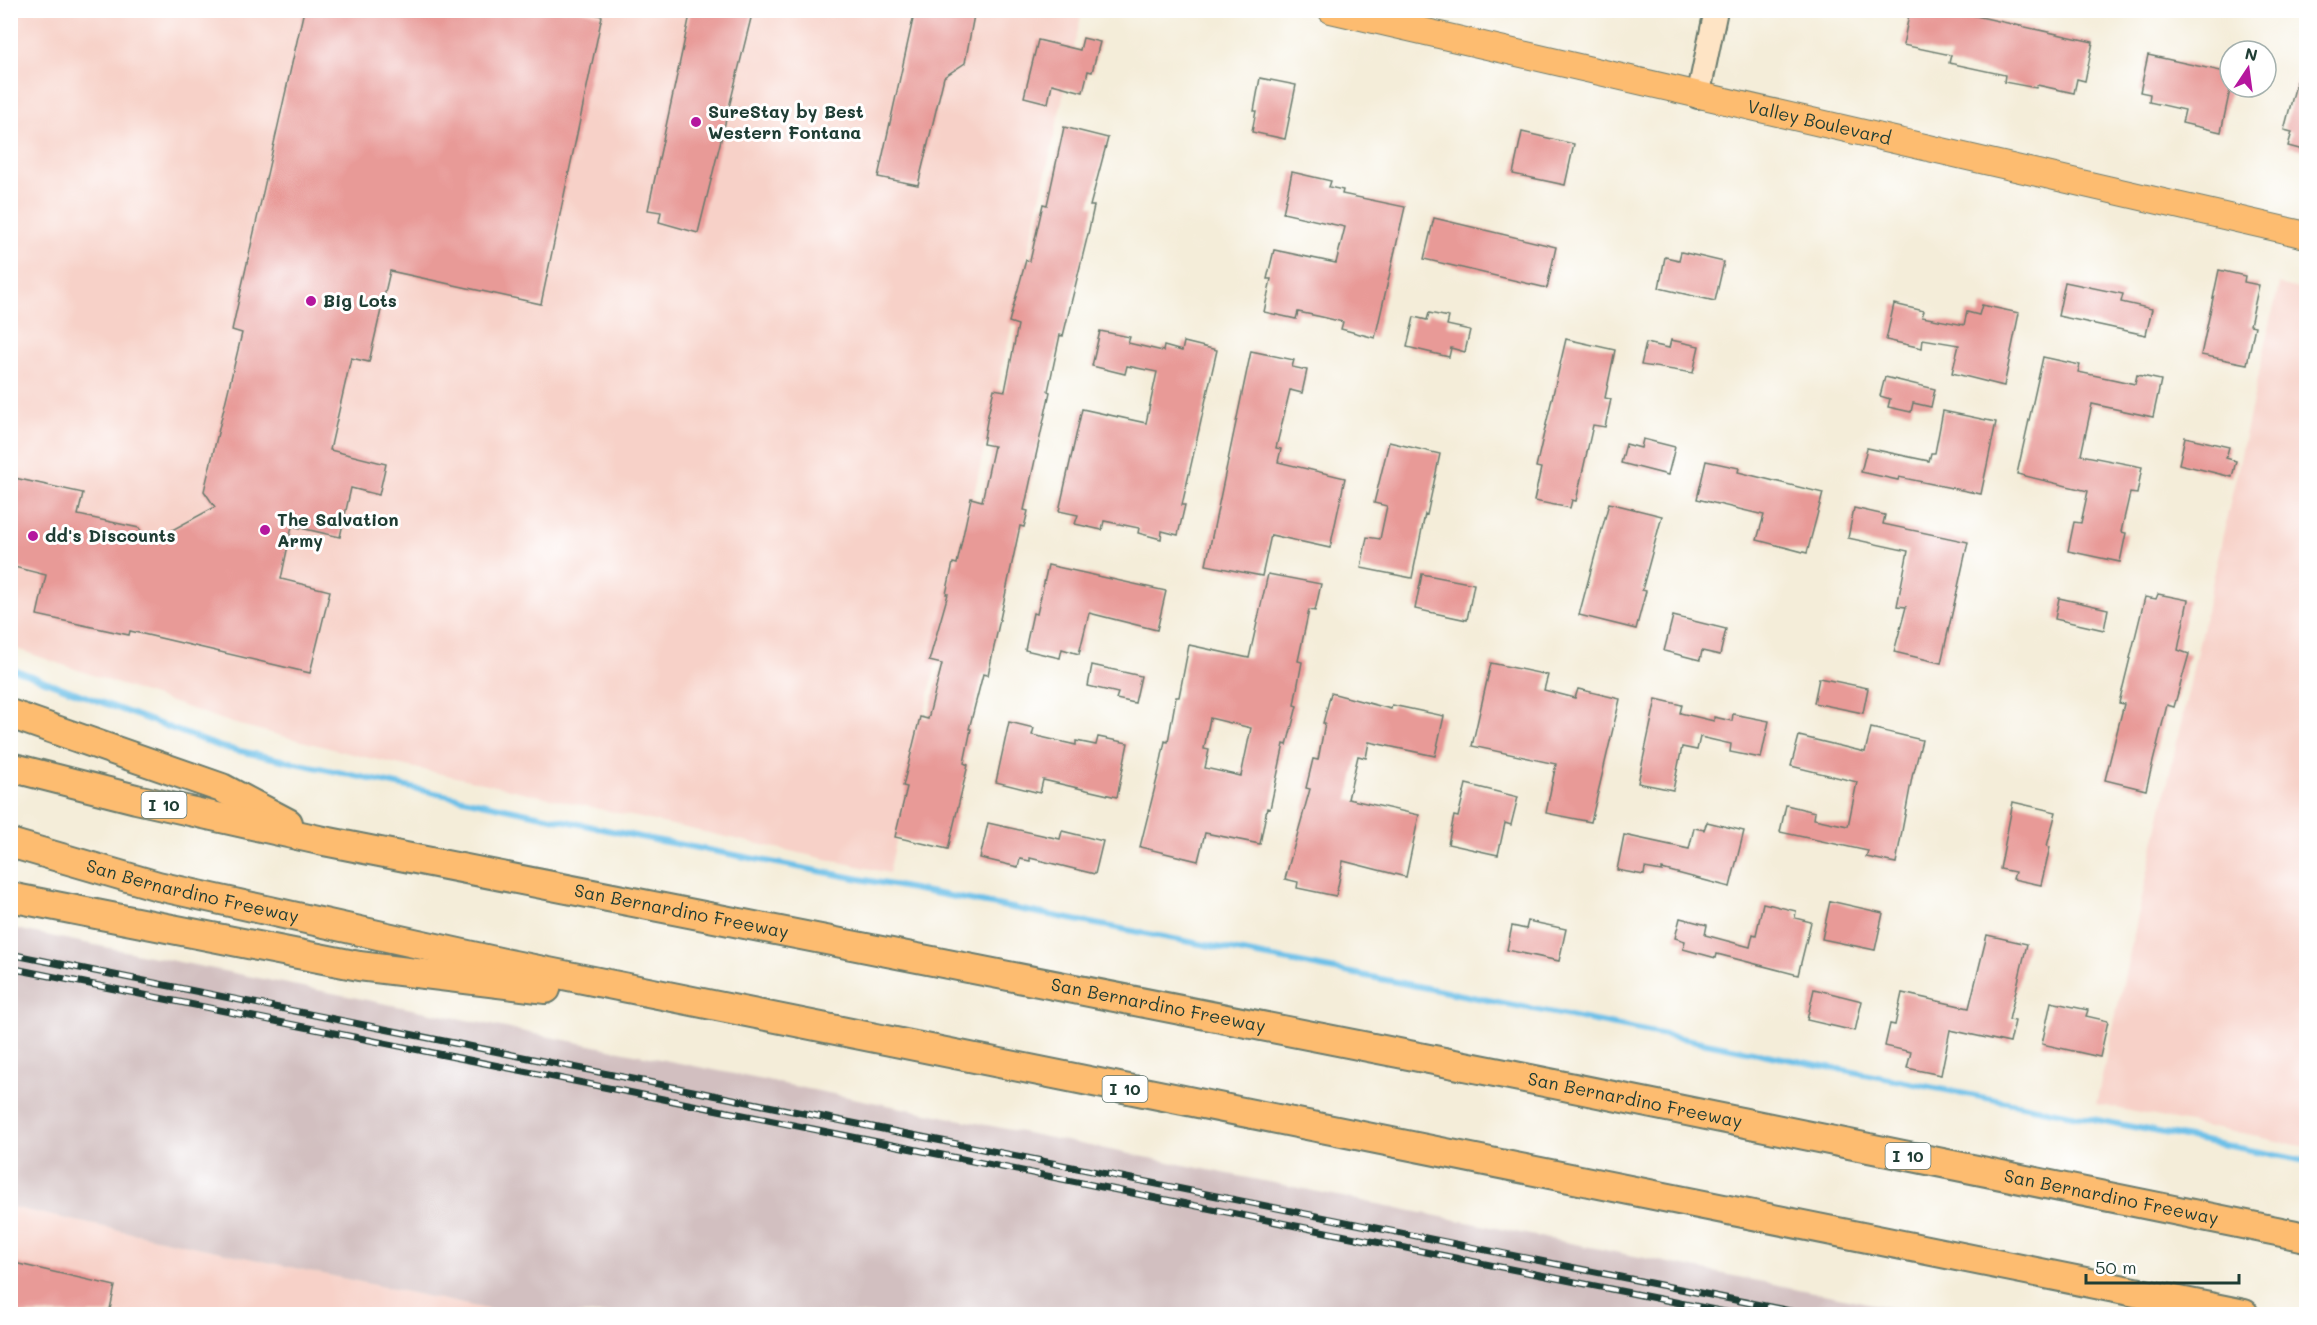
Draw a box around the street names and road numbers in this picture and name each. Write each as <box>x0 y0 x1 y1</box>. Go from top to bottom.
street label: Valley Boulevard <box>1745 93 1894 150</box>
road number: I 10 <box>142 792 186 818</box>
street label: San Bernardino Freeway <box>84 853 301 928</box>
street label: San Bernardino Freeway <box>572 878 791 943</box>
street label: San Bernardino Freeway <box>1049 972 1268 1038</box>
street label: San Bernardino Freeway <box>1526 1066 1744 1133</box>
road number: I 10 <box>1102 1076 1148 1102</box>
road number: I 10 <box>1886 1143 1930 1169</box>
street label: San Bernardino Freeway <box>2002 1163 2221 1230</box>

